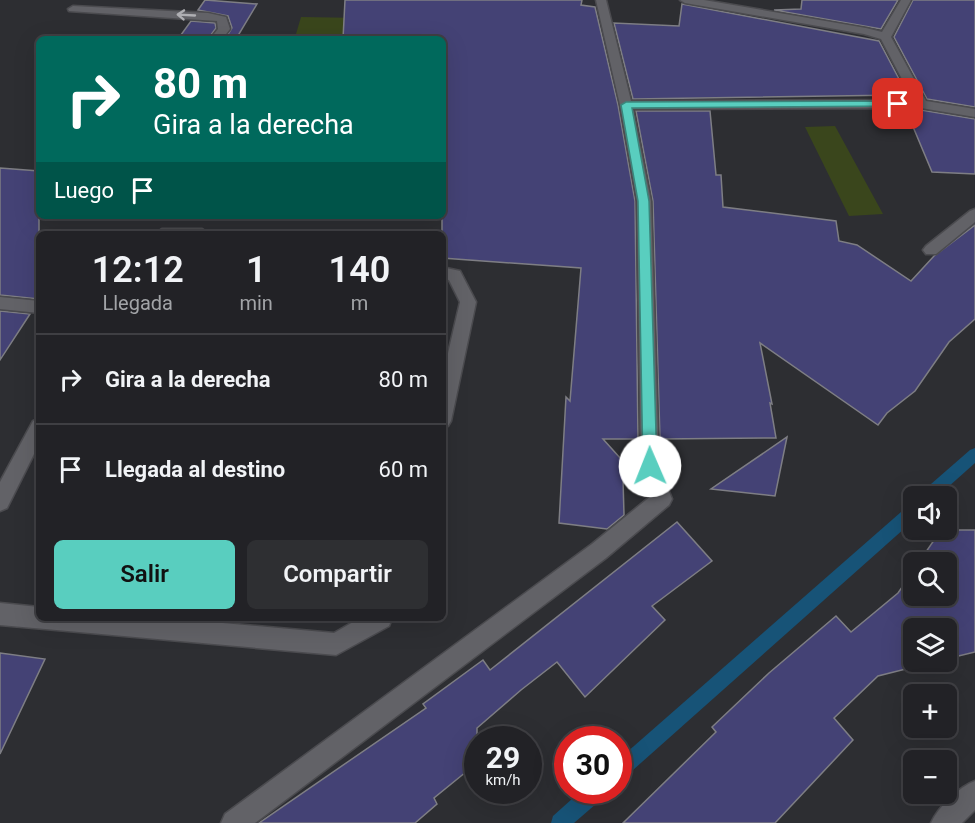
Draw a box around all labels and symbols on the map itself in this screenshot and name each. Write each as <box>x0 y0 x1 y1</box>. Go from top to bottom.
one-way arrow <box>176 9 196 20</box>
pin <box>872 78 923 129</box>
position arrow <box>618 434 682 498</box>
speed limit sign: 30 <box>554 726 632 804</box>

